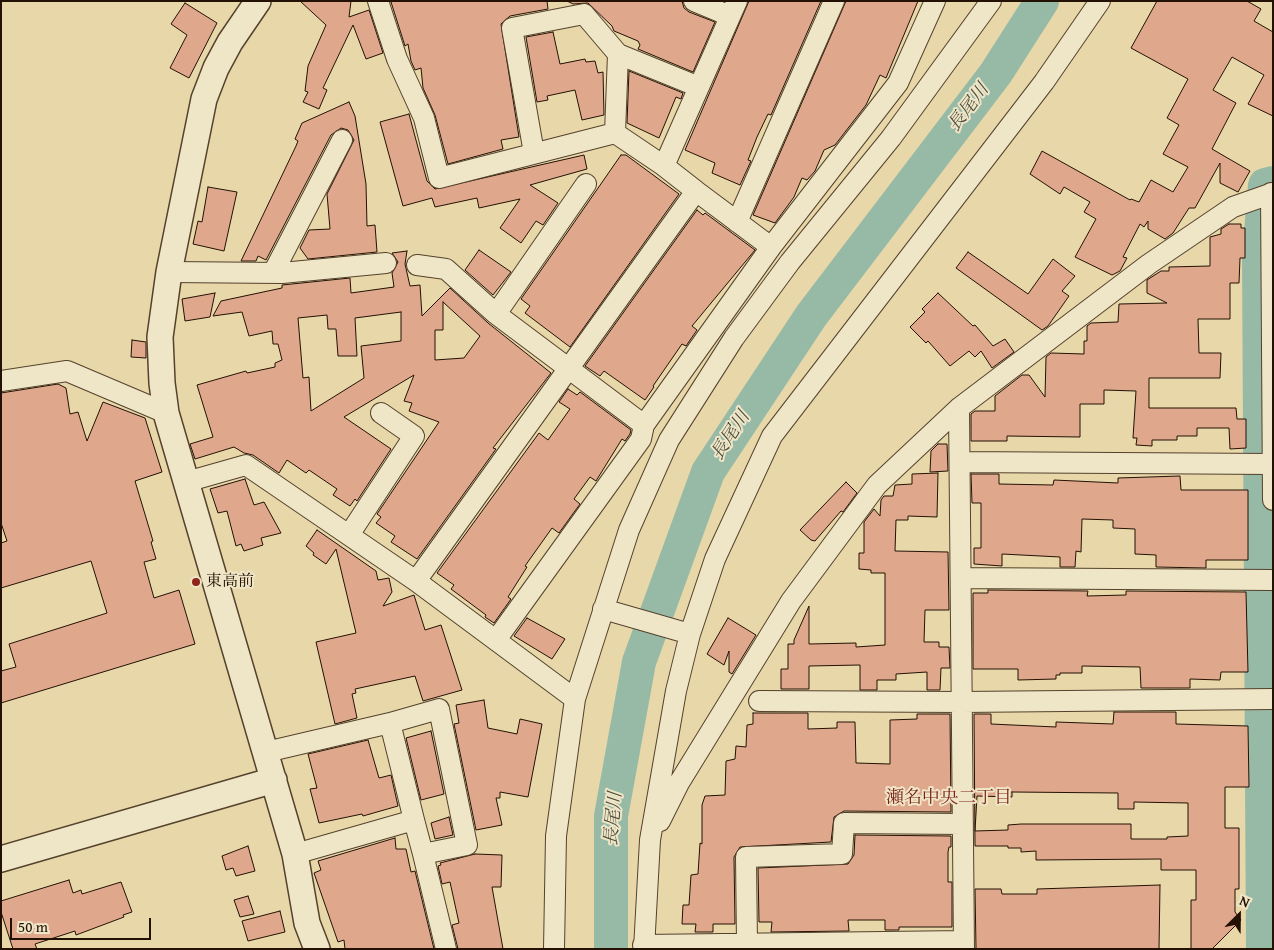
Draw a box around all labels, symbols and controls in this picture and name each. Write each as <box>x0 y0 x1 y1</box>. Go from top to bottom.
water label: 長尾川 <box>944 80 994 136</box>
water label: 長尾川 <box>707 407 755 465</box>
place label: 東高前 <box>206 572 254 592</box>
marker: 東高前 <box>190 576 202 588</box>
district label: 瀬名中央二丁目 <box>886 787 1012 809</box>
water label: 長尾川 <box>601 791 627 847</box>
north arrow <box>1214 890 1264 940</box>
text: N <box>1237 890 1253 912</box>
scale bar <box>12 908 154 940</box>
text: 50 m <box>18 916 48 937</box>

